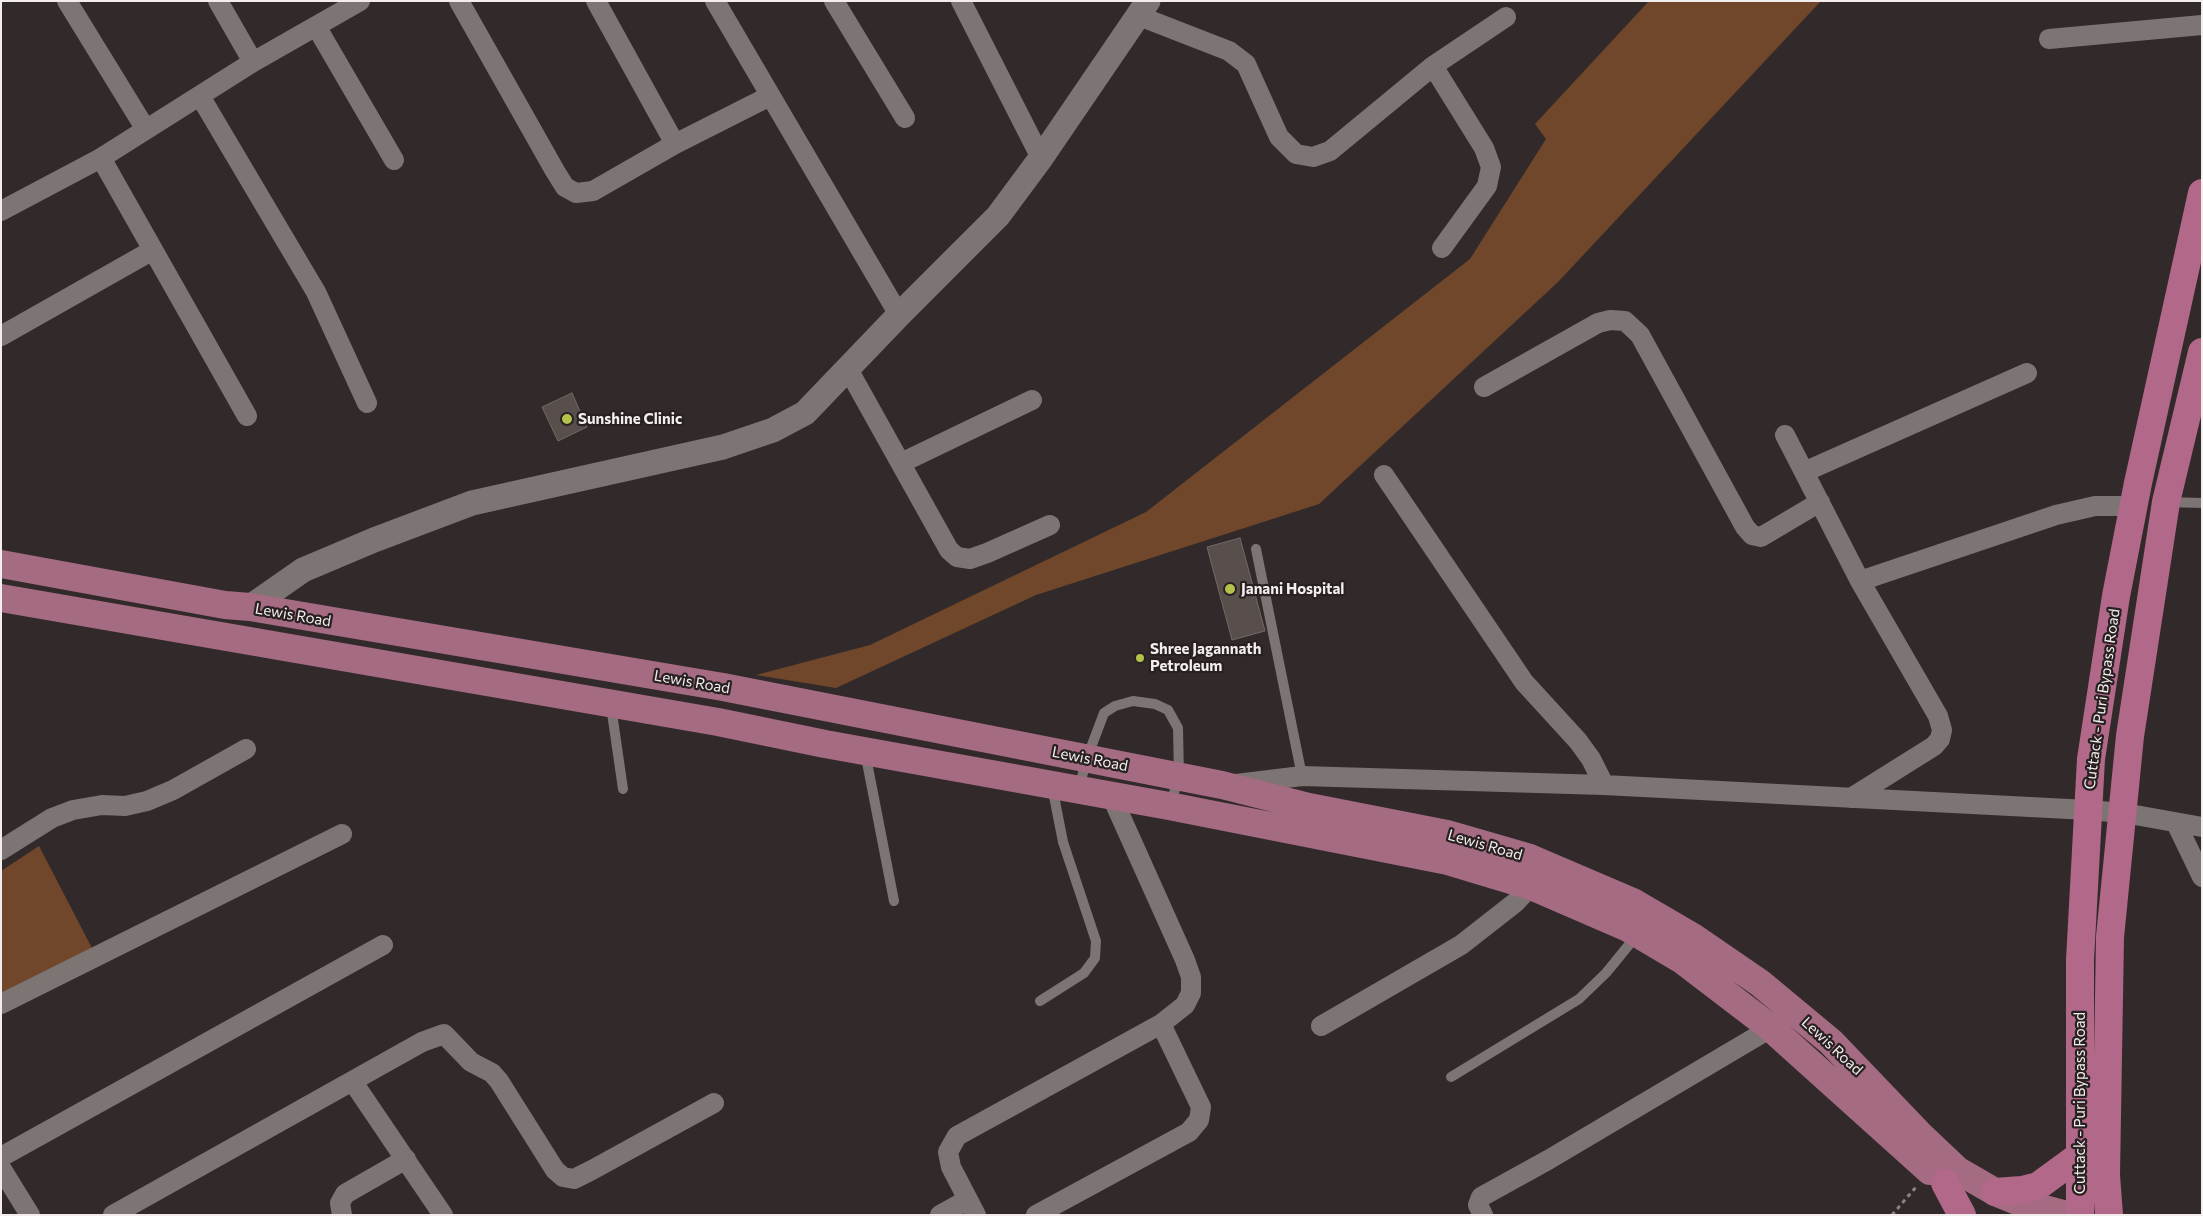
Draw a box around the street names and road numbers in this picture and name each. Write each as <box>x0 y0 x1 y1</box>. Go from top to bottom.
street label: Lewis Road <box>254 599 332 631</box>
street label: Cuttack - Puri Bypass Road <box>2080 607 2124 791</box>
street label: Lewis Road <box>653 666 731 698</box>
street label: Lewis Road <box>1051 743 1129 775</box>
street label: Lewis Road <box>1446 826 1524 864</box>
street label: Cuttack - Puri Bypass Road <box>2071 1012 2089 1194</box>
street label: Lewis Road <box>1798 1013 1866 1079</box>

